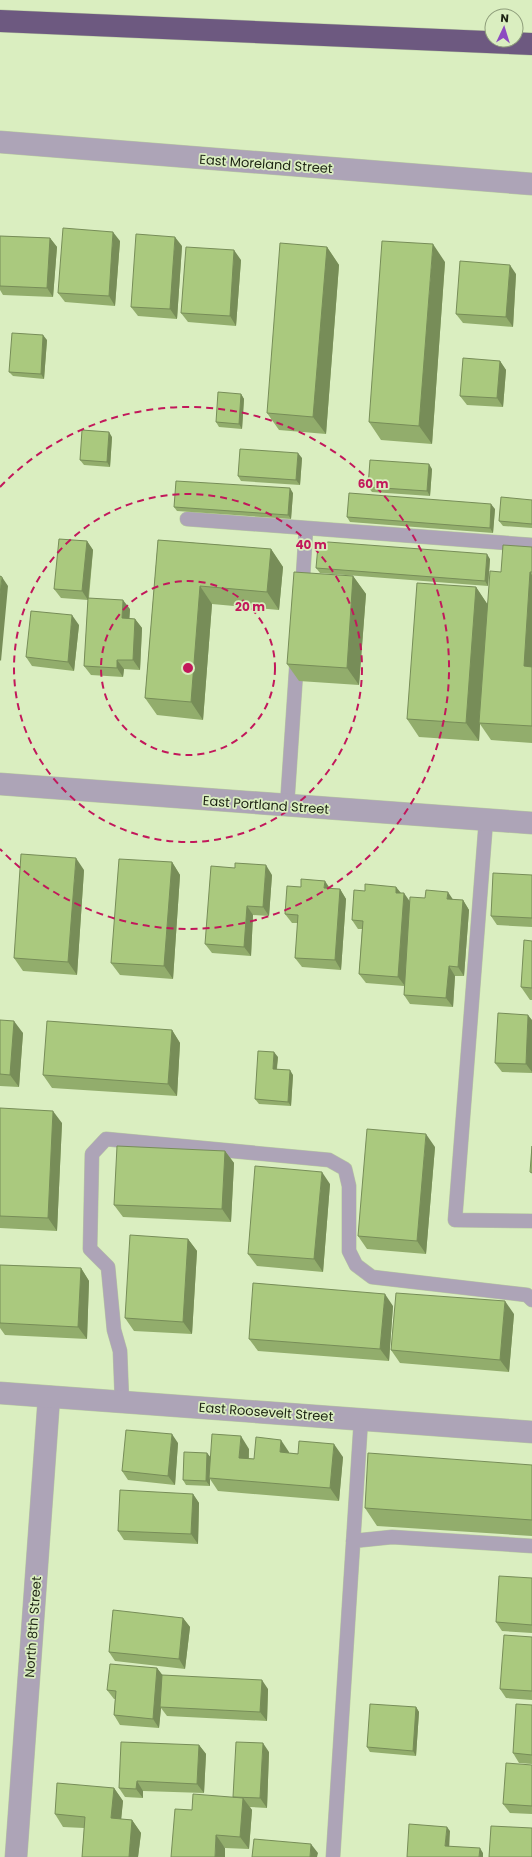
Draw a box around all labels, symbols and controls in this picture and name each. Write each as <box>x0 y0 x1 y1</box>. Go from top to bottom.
north arrow <box>484 8 524 48</box>
text: N <box>500 10 509 26</box>
street label: East Moreland Street <box>199 150 334 178</box>
text: 60 m <box>358 475 389 492</box>
text: 40 m <box>295 536 327 553</box>
text: 20 m <box>235 598 265 615</box>
centre of rings <box>181 661 195 675</box>
street label: East Portland Street <box>202 791 330 819</box>
street label: East Roosevelt Street <box>198 1398 334 1426</box>
street label: North 8th Street <box>20 1575 46 1678</box>

